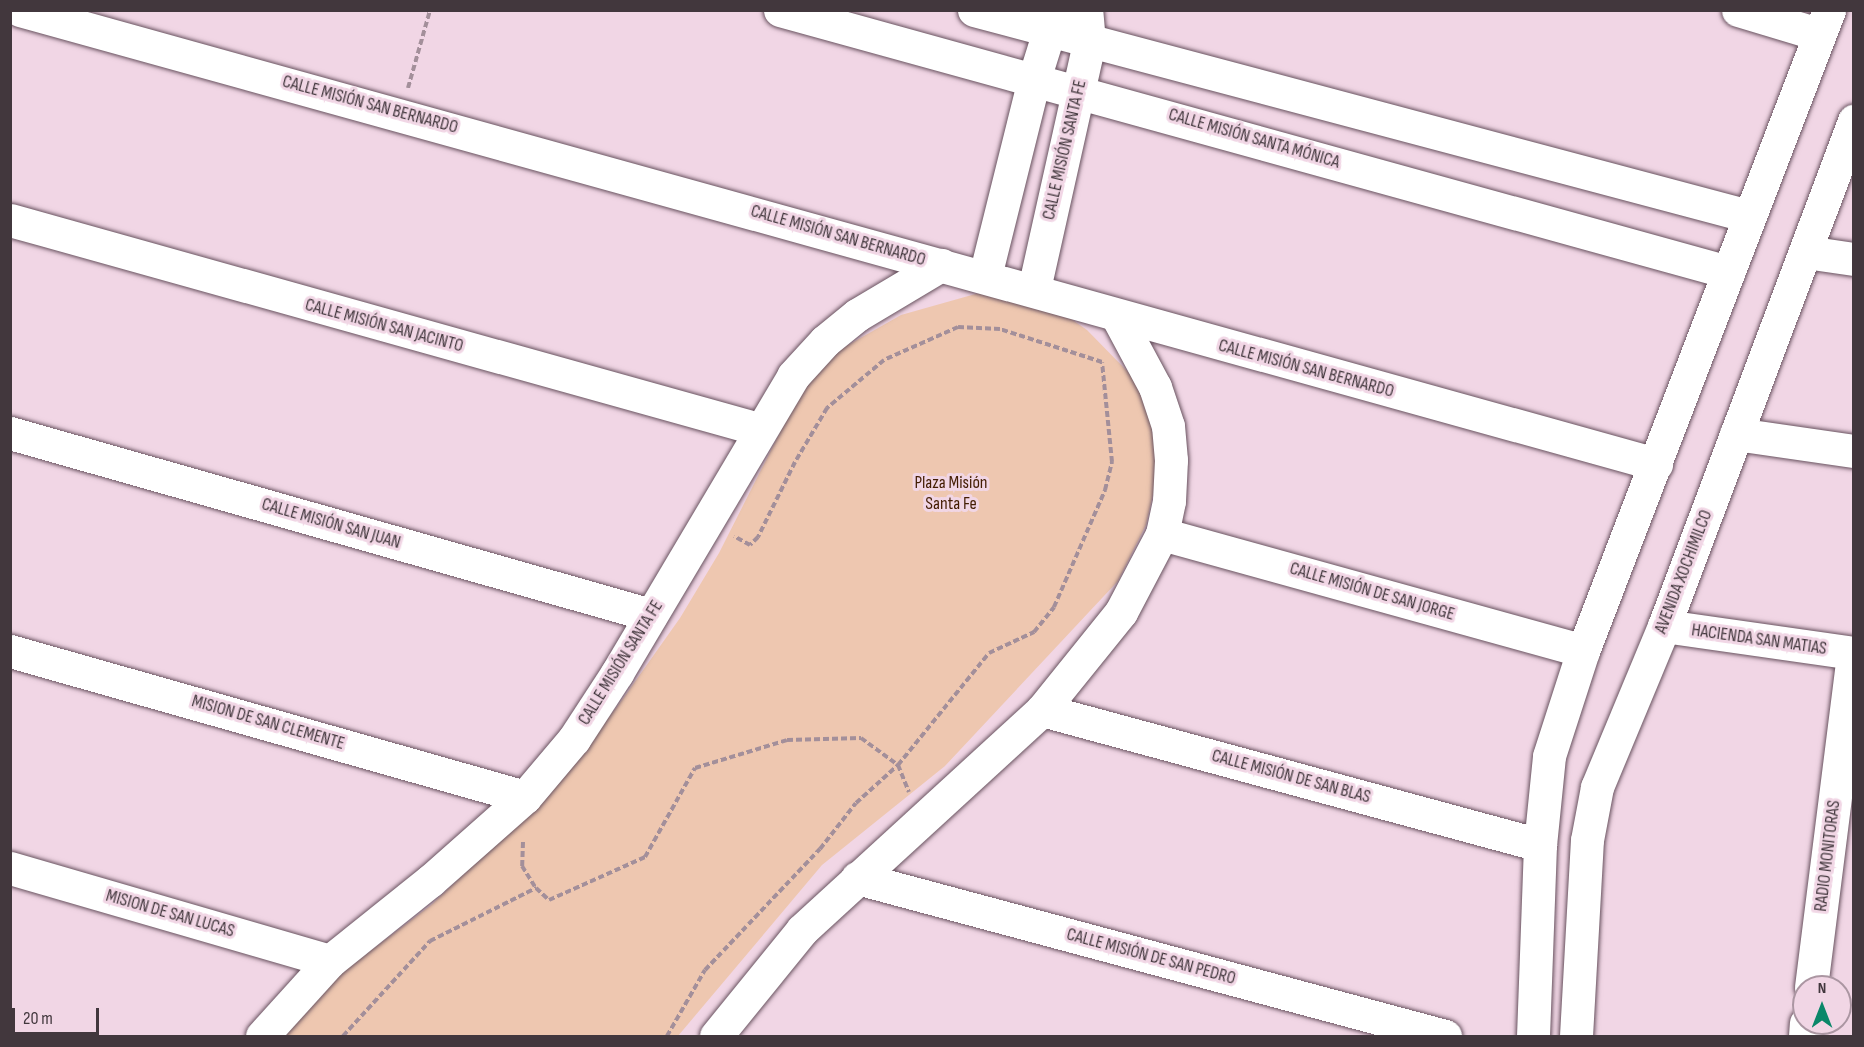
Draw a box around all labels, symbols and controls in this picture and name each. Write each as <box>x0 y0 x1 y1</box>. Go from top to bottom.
street label: CALLE MISIÓN SAN BERNARDO <box>280 71 460 139</box>
street label: CALLE MISIÓN SANTA FE <box>1038 78 1092 222</box>
street label: CALLE MISIÓN SANTA MÓNICA <box>1166 104 1342 174</box>
street label: CALLE MISIÓN SAN BERNARDO <box>748 201 928 271</box>
street label: CALLE MISIÓN SAN JACINTO <box>303 295 465 357</box>
street label: CALLE MISIÓN SAN BERNARDO <box>1216 335 1396 403</box>
park label: Plaza Misión Santa Fe <box>914 473 988 516</box>
street label: CALLE MISIÓN SAN JUAN <box>259 494 403 554</box>
street label: AVENIDA XOCHIMILCO <box>1651 507 1717 637</box>
street label: CALLE MISIÓN DE SAN JORGE <box>1287 558 1457 626</box>
street label: CALLE MISIÓN SANTA FE <box>574 597 668 729</box>
street label: HACIENDA SAN MATIAS <box>1690 620 1828 660</box>
street label: MISION DE SAN CLEMENTE <box>189 691 347 755</box>
street label: CALLE MISIÓN DE SAN BLAS <box>1209 745 1373 809</box>
street label: RADIO MONITORAS <box>1810 799 1846 913</box>
street label: MISION DE SAN LUCAS <box>103 885 237 943</box>
street label: CALLE MISIÓN DE SAN PEDRO <box>1064 924 1238 990</box>
north arrow <box>1792 975 1852 1035</box>
text: N <box>1818 979 1826 998</box>
scale bar <box>15 996 102 1034</box>
text: 20 m <box>23 1008 53 1029</box>

